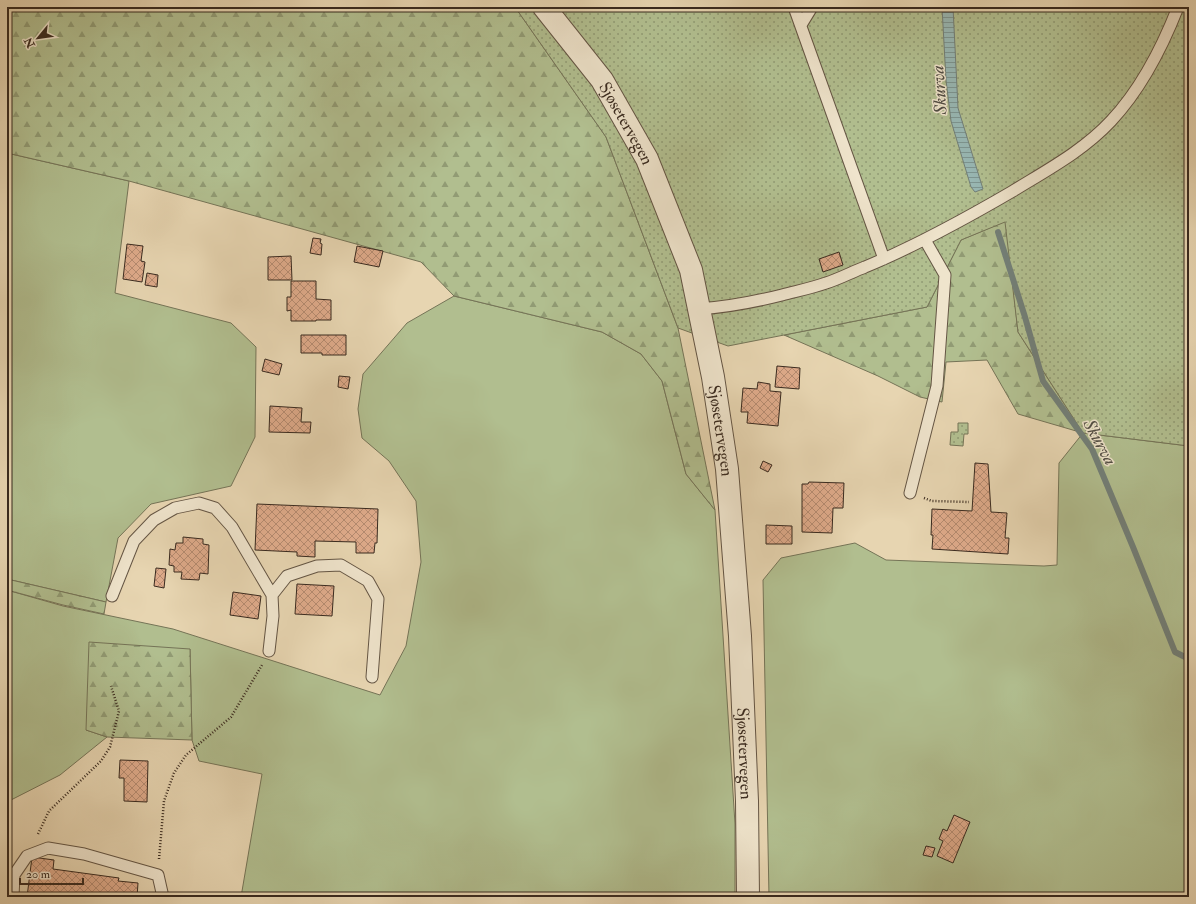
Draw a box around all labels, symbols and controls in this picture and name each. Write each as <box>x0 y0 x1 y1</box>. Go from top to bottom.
north arrow <box>18 18 58 58</box>
text: N <box>21 34 38 51</box>
water label: Skurva <box>926 64 953 116</box>
street label: Sjøsetervegen <box>594 78 658 168</box>
street label: Sjøsetervegen <box>703 383 738 477</box>
water label: Skurva <box>1077 414 1122 469</box>
street label: Sjøsetervegen <box>732 707 757 800</box>
scale bar <box>20 860 83 886</box>
text: 20 m <box>26 867 51 882</box>

